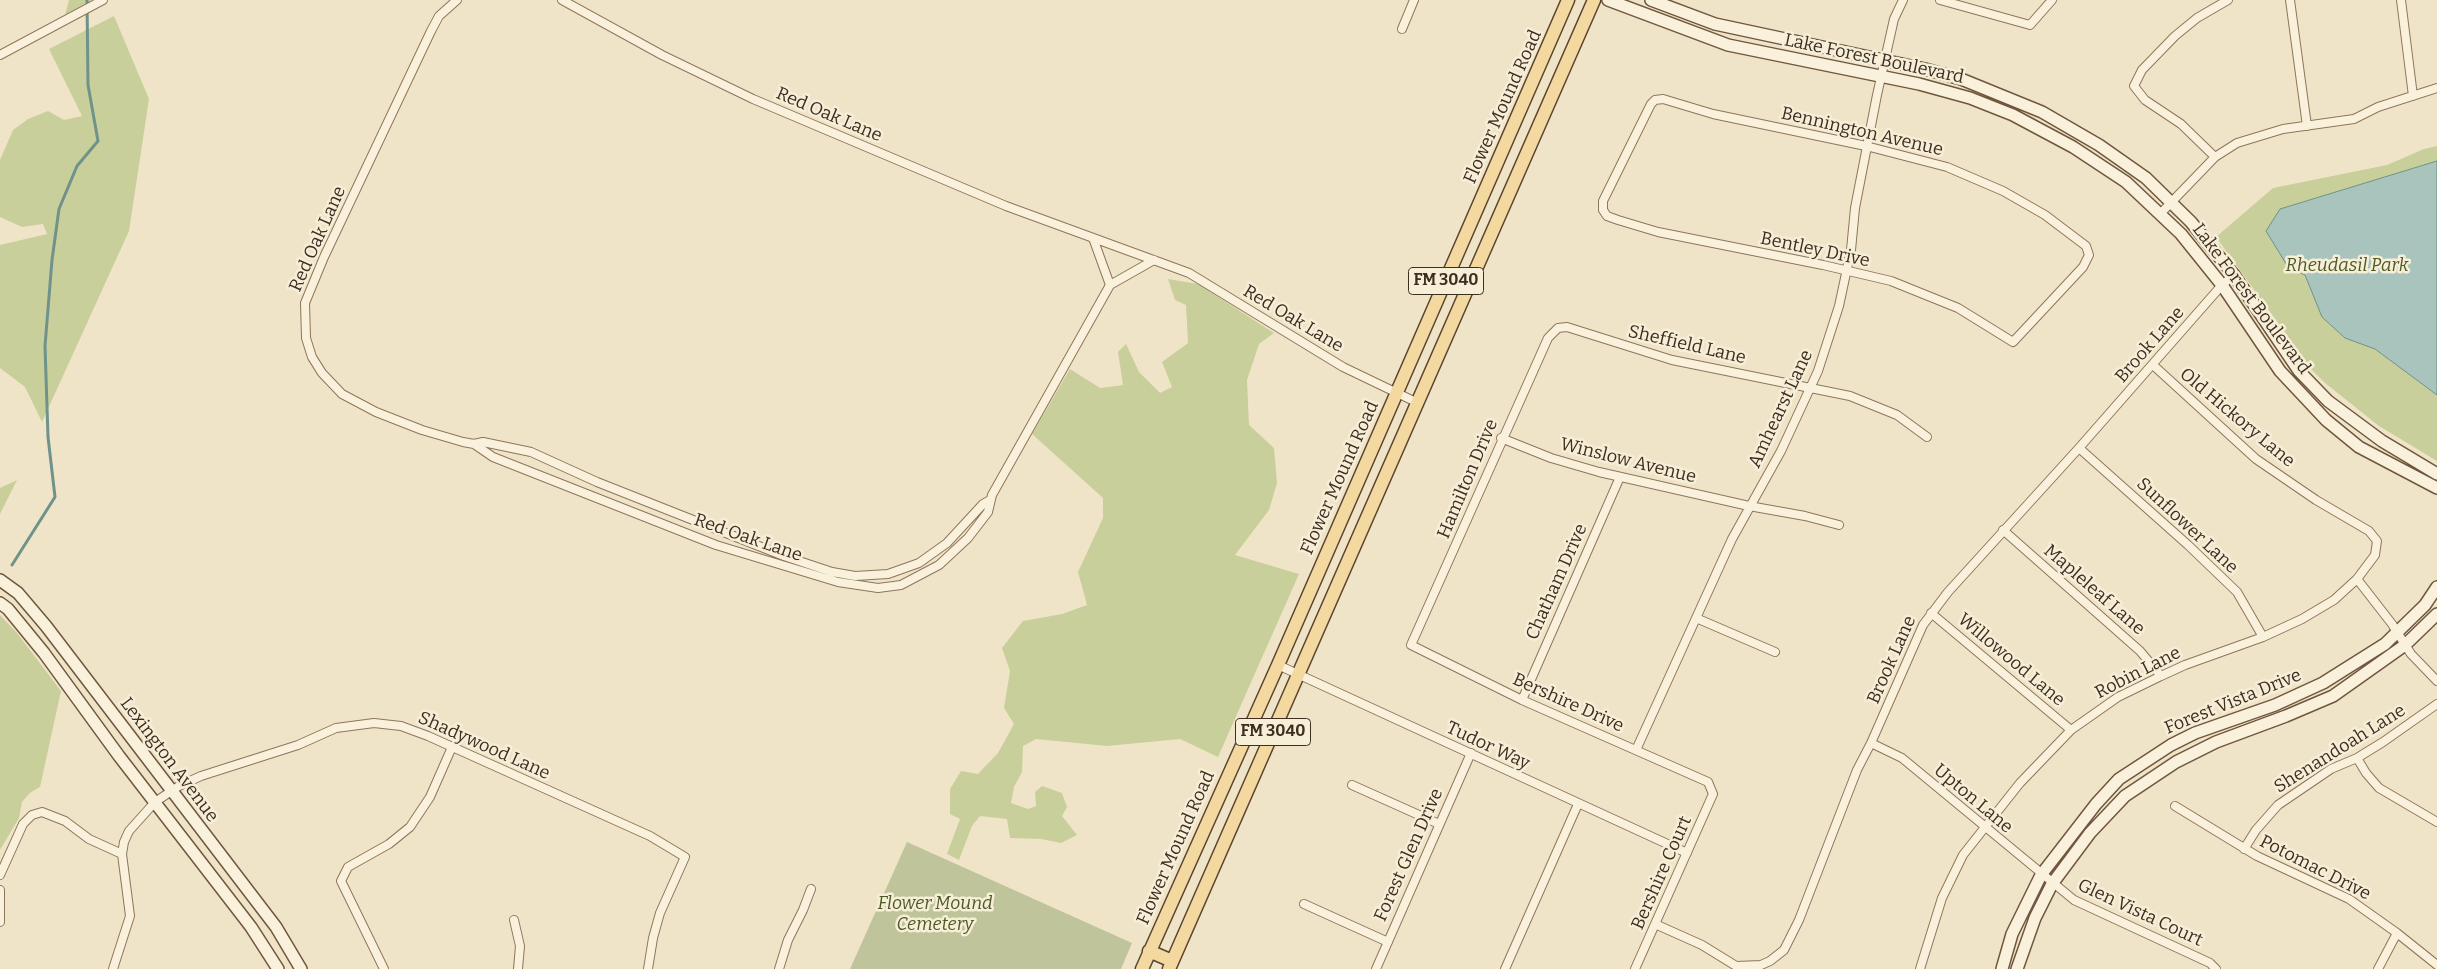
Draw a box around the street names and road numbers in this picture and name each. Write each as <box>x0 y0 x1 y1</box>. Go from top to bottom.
street label: Flower Mound Road <box>1459 27 1547 187</box>
street label: Lake Forest Boulevard <box>1782 29 1966 89</box>
street label: Red Oak Lane <box>773 83 885 147</box>
street label: Bennington Avenue <box>1779 103 1945 161</box>
street label: Red Oak Lane <box>285 183 351 295</box>
street label: Lake Forest Boulevard <box>2187 219 2315 379</box>
street label: Bentley Drive <box>1758 228 1872 272</box>
road number: FM 3040 <box>1408 268 1484 294</box>
street label: Red Oak Lane <box>1239 281 1347 357</box>
street label: Brook Lane <box>2111 302 2189 388</box>
street label: Sheffield Lane <box>1626 321 1748 369</box>
street label: Amhearst Lane <box>1744 347 1818 471</box>
street label: Old Hickory Lane <box>2175 364 2299 472</box>
street label: Flower Mound Road <box>1296 398 1384 558</box>
street label: Hamilton Drive <box>1433 416 1503 542</box>
street label: Winslow Avenue <box>1558 434 1698 488</box>
street label: Sunflower Lane <box>2132 473 2242 579</box>
street label: Red Oak Lane <box>691 509 805 567</box>
street label: Chatham Drive <box>1522 521 1592 643</box>
street label: Mapleleaf Lane <box>2039 540 2149 640</box>
street label: Willowood Lane <box>1953 609 2069 711</box>
street label: Brook Lane <box>1863 613 1921 707</box>
street label: Robin Lane <box>2091 642 2185 704</box>
street label: Forest Vista Drive <box>2161 665 2305 739</box>
street label: Bershire Drive <box>1509 669 1627 737</box>
street label: Lexington Avenue <box>115 694 223 826</box>
street label: Shenandoah Lane <box>2270 700 2410 798</box>
street label: Shadywood Lane <box>415 707 553 785</box>
street label: Tudor Way <box>1443 717 1533 775</box>
road number: FM 3040 <box>1236 719 1310 746</box>
street label: Upton Lane <box>1929 760 2017 838</box>
street label: Flower Mound Road <box>1132 768 1220 928</box>
street label: Forest Glen Drive <box>1370 785 1448 925</box>
street label: Bershire Court <box>1627 813 1697 933</box>
street label: Potomac Drive <box>2256 831 2374 905</box>
street label: Glen Vista Court <box>2074 875 2206 951</box>

